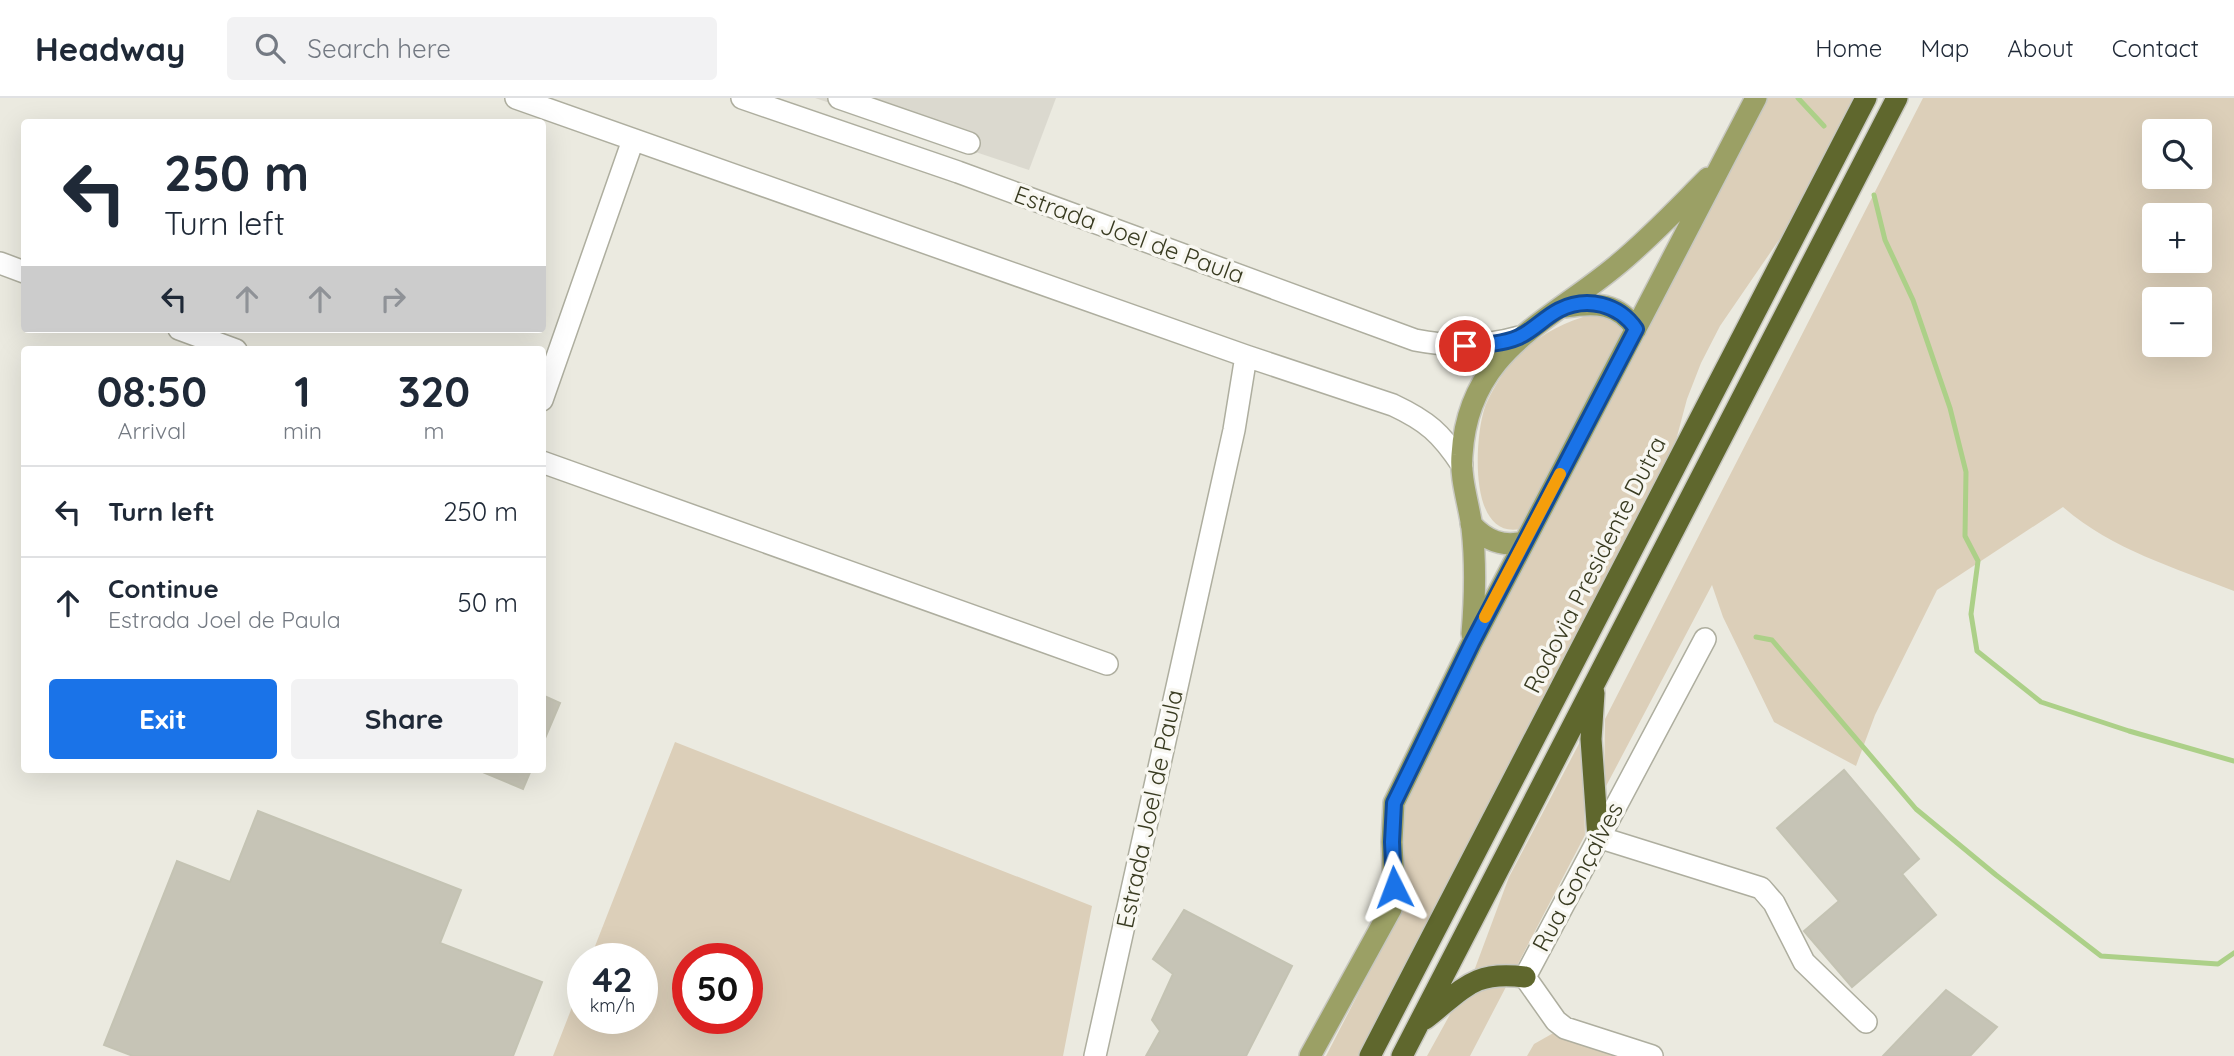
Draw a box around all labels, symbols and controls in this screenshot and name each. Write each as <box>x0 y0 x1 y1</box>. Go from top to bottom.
search box <box>227 17 717 80</box>
text: Headway <box>35 28 185 69</box>
icon: search <box>251 29 289 67</box>
text: Search here <box>307 32 451 65</box>
text: Home <box>1815 33 1882 63</box>
text: Map <box>1920 33 1969 63</box>
text: About <box>2007 33 2074 63</box>
text: Contact <box>2112 33 2199 63</box>
map controls <box>2142 119 2212 357</box>
button: search <box>2142 119 2212 189</box>
text: 250 m <box>164 142 309 203</box>
icon: left <box>49 147 140 238</box>
street label: Estrada Joel de Paula <box>1010 178 1249 290</box>
text: Turn left <box>164 203 285 243</box>
button: + <box>2142 203 2212 273</box>
icon: left <box>155 280 193 318</box>
icon: ahead <box>228 280 266 318</box>
icon: ahead <box>301 280 339 318</box>
icon: right <box>374 280 412 318</box>
button: − <box>2142 287 2212 357</box>
pin <box>1435 316 1495 376</box>
icon: arrive <box>1446 327 1484 365</box>
text: 08:50 <box>97 365 207 418</box>
text: 1 <box>294 365 311 418</box>
text: 320 <box>398 365 470 418</box>
text: Arrival <box>118 416 186 445</box>
text: min <box>283 416 322 445</box>
text: m <box>424 416 445 445</box>
street label: Rodovia Presidente Dutra <box>1516 431 1672 698</box>
icon: left <box>49 493 87 531</box>
text: Turn left <box>108 495 215 528</box>
text: 250 m <box>443 495 518 528</box>
text: Continue <box>108 572 219 605</box>
icon: ahead <box>49 584 87 622</box>
text: 50 m <box>458 586 518 619</box>
text: Estrada Joel de Paula <box>108 605 341 634</box>
button: Exit <box>49 679 277 759</box>
button: Share <box>291 679 518 759</box>
street label: Estrada Joel de Paula <box>1109 687 1189 931</box>
street label: Rua Gonçalves <box>1525 797 1629 956</box>
position arrow <box>1357 850 1431 924</box>
speed limit sign: 50 <box>672 943 763 1034</box>
text: 42 <box>592 957 633 1001</box>
text: km/h <box>590 994 635 1017</box>

